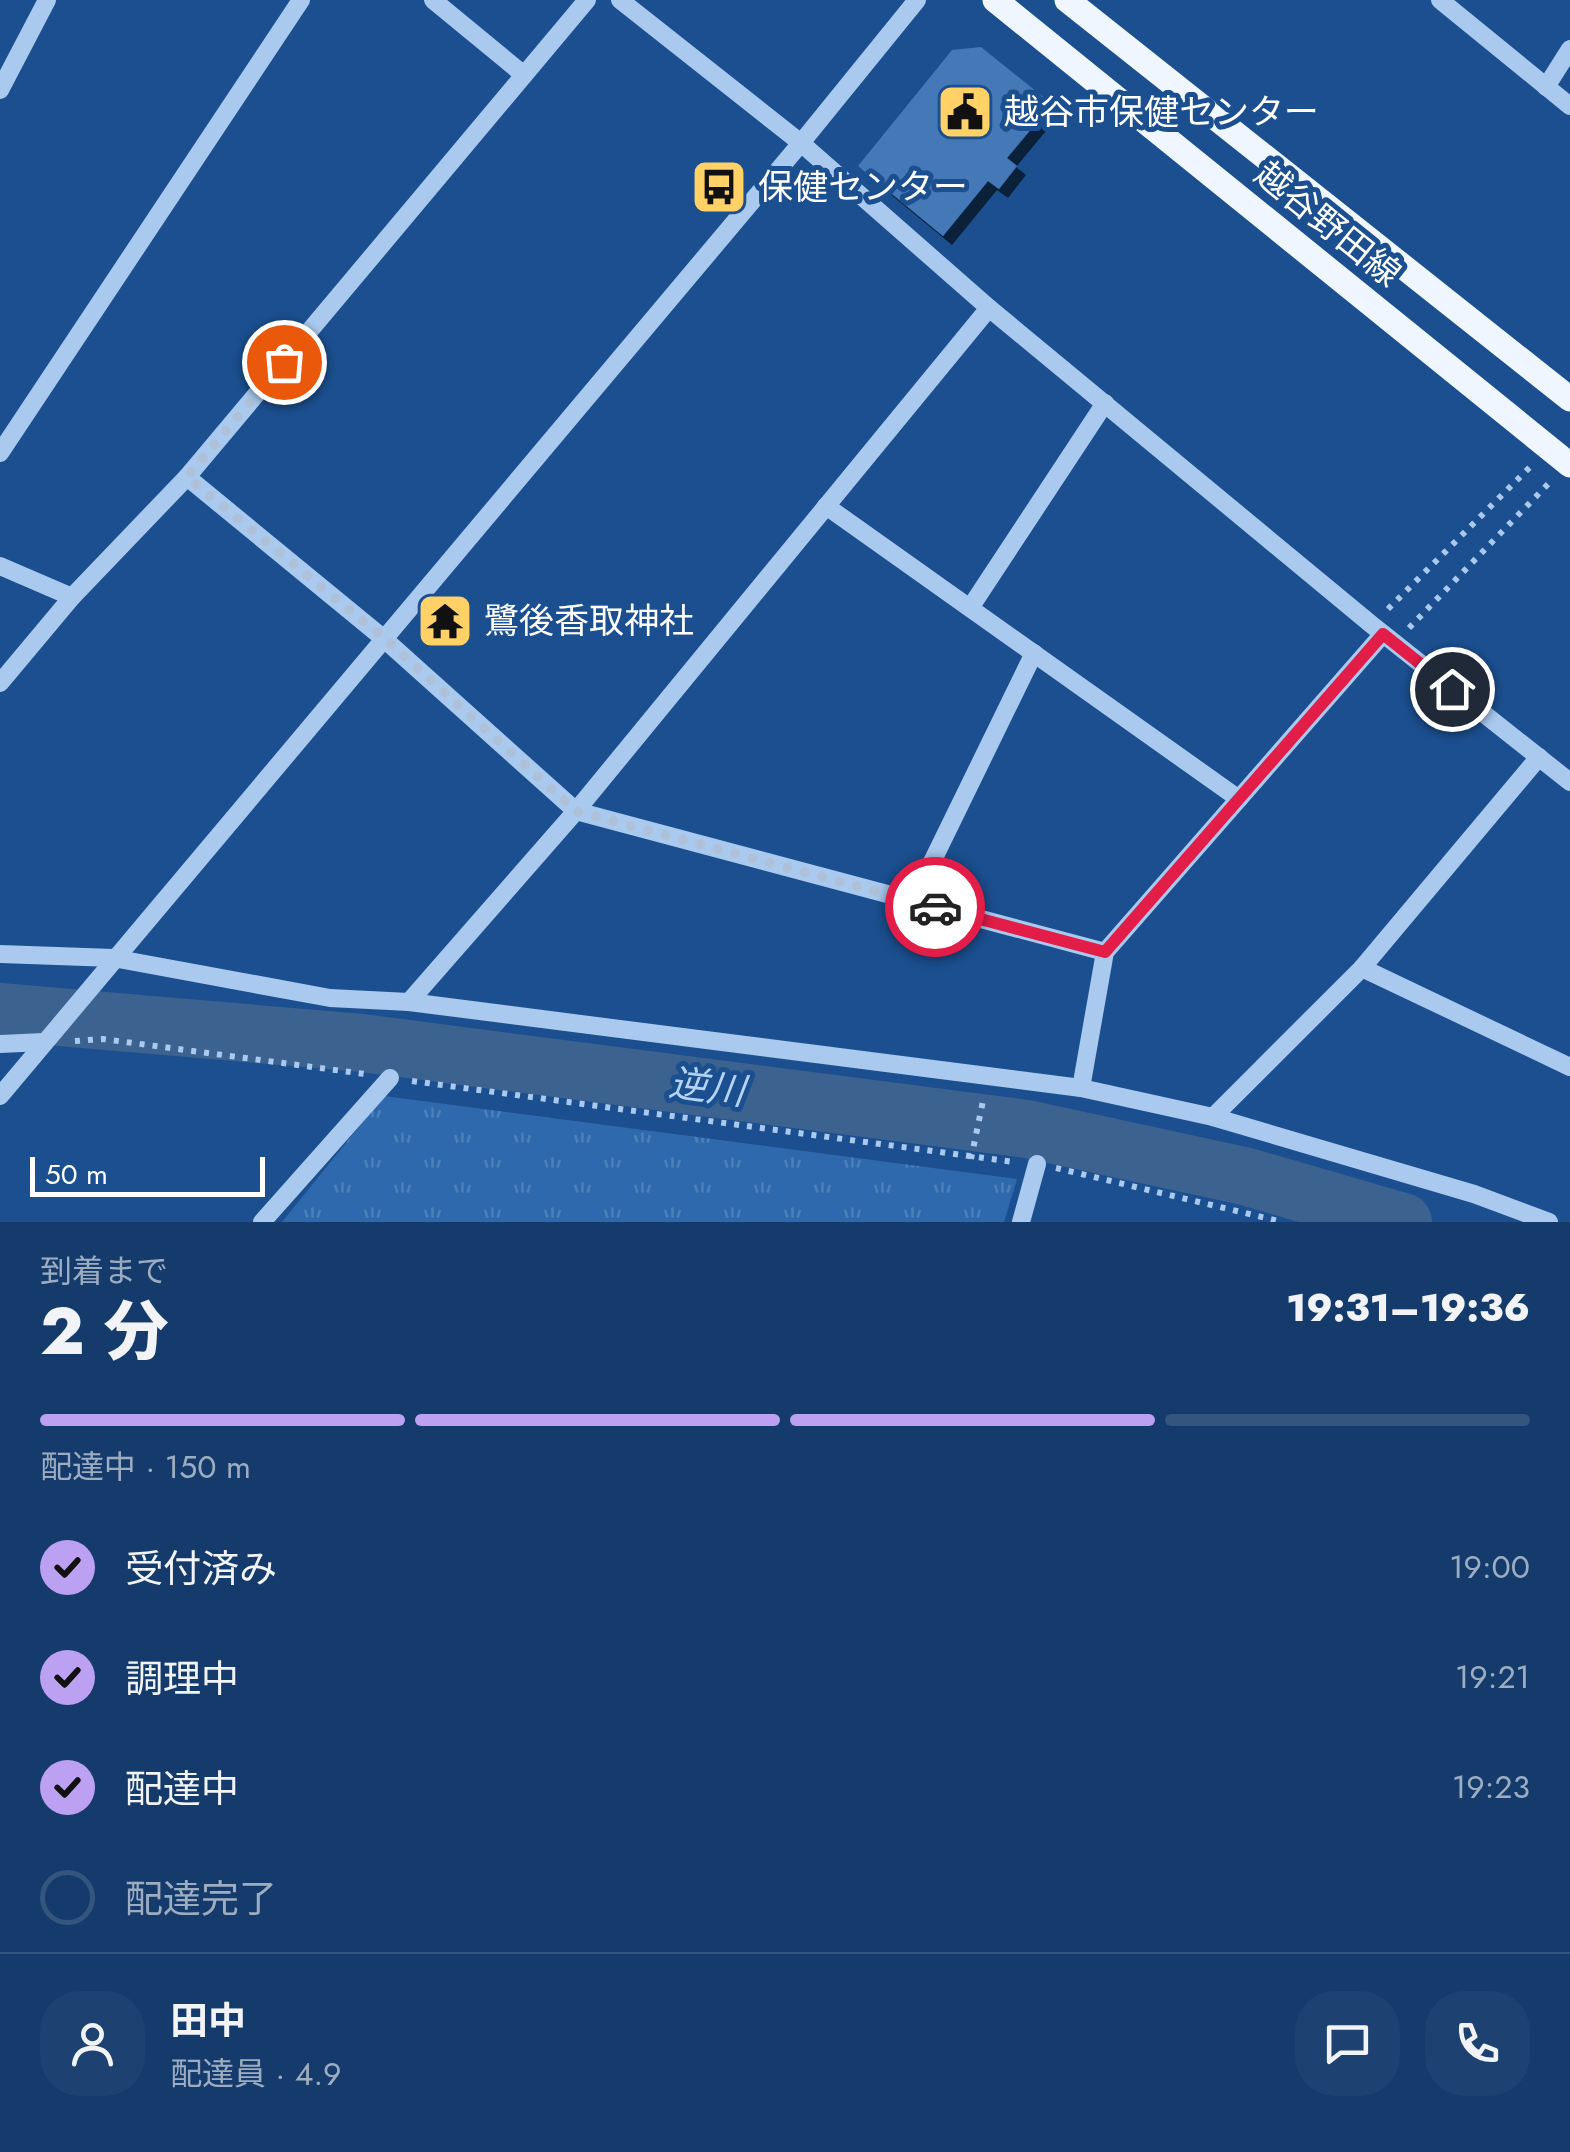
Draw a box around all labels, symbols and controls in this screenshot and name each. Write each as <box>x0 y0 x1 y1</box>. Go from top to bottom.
public building icon: 越谷市保健センター <box>935 82 995 142</box>
place label: 越谷市保健センター <box>1004 87 1319 137</box>
street label: 越谷野田線 <box>1244 150 1412 298</box>
bus stop icon: 保健センター <box>689 157 749 217</box>
place label: 保健センター <box>758 162 968 212</box>
pin <box>242 320 327 405</box>
icon: bag <box>257 335 312 390</box>
temple icon: 鷺後香取神社 <box>415 591 475 651</box>
place label: 鷺後香取神社 <box>484 596 694 646</box>
pin <box>1410 647 1495 732</box>
icon: home <box>1425 662 1480 717</box>
courier <box>885 857 985 957</box>
icon: car <box>908 880 963 935</box>
water label: 逆川 <box>666 1055 752 1119</box>
scale bar <box>30 1152 265 1196</box>
text: 50 m <box>45 1154 108 1195</box>
text: 到着まで <box>40 1248 168 1294</box>
text: 19:31–19:36 <box>1286 1280 1530 1335</box>
text: 2 分 <box>40 1284 169 1378</box>
text: 配達中 · 150 m <box>40 1444 251 1490</box>
icon: check <box>40 1540 95 1595</box>
text: 受付済み <box>125 1541 277 1596</box>
text: 19:00 <box>1449 1544 1530 1590</box>
icon: check <box>40 1650 95 1705</box>
text: 調理中 <box>125 1651 239 1706</box>
text: 19:21 <box>1455 1654 1530 1700</box>
icon: check <box>40 1760 95 1815</box>
text: 配達中 <box>125 1761 239 1816</box>
text: 19:23 <box>1452 1764 1530 1810</box>
text: 配達完了 <box>125 1871 277 1926</box>
button: person <box>40 1991 145 2096</box>
button: chat <box>1295 1991 1400 2096</box>
button: phone <box>1425 1991 1530 2096</box>
text: 田中 <box>170 1993 246 2048</box>
text: 配達員 · 4.9 <box>170 2051 342 2097</box>

